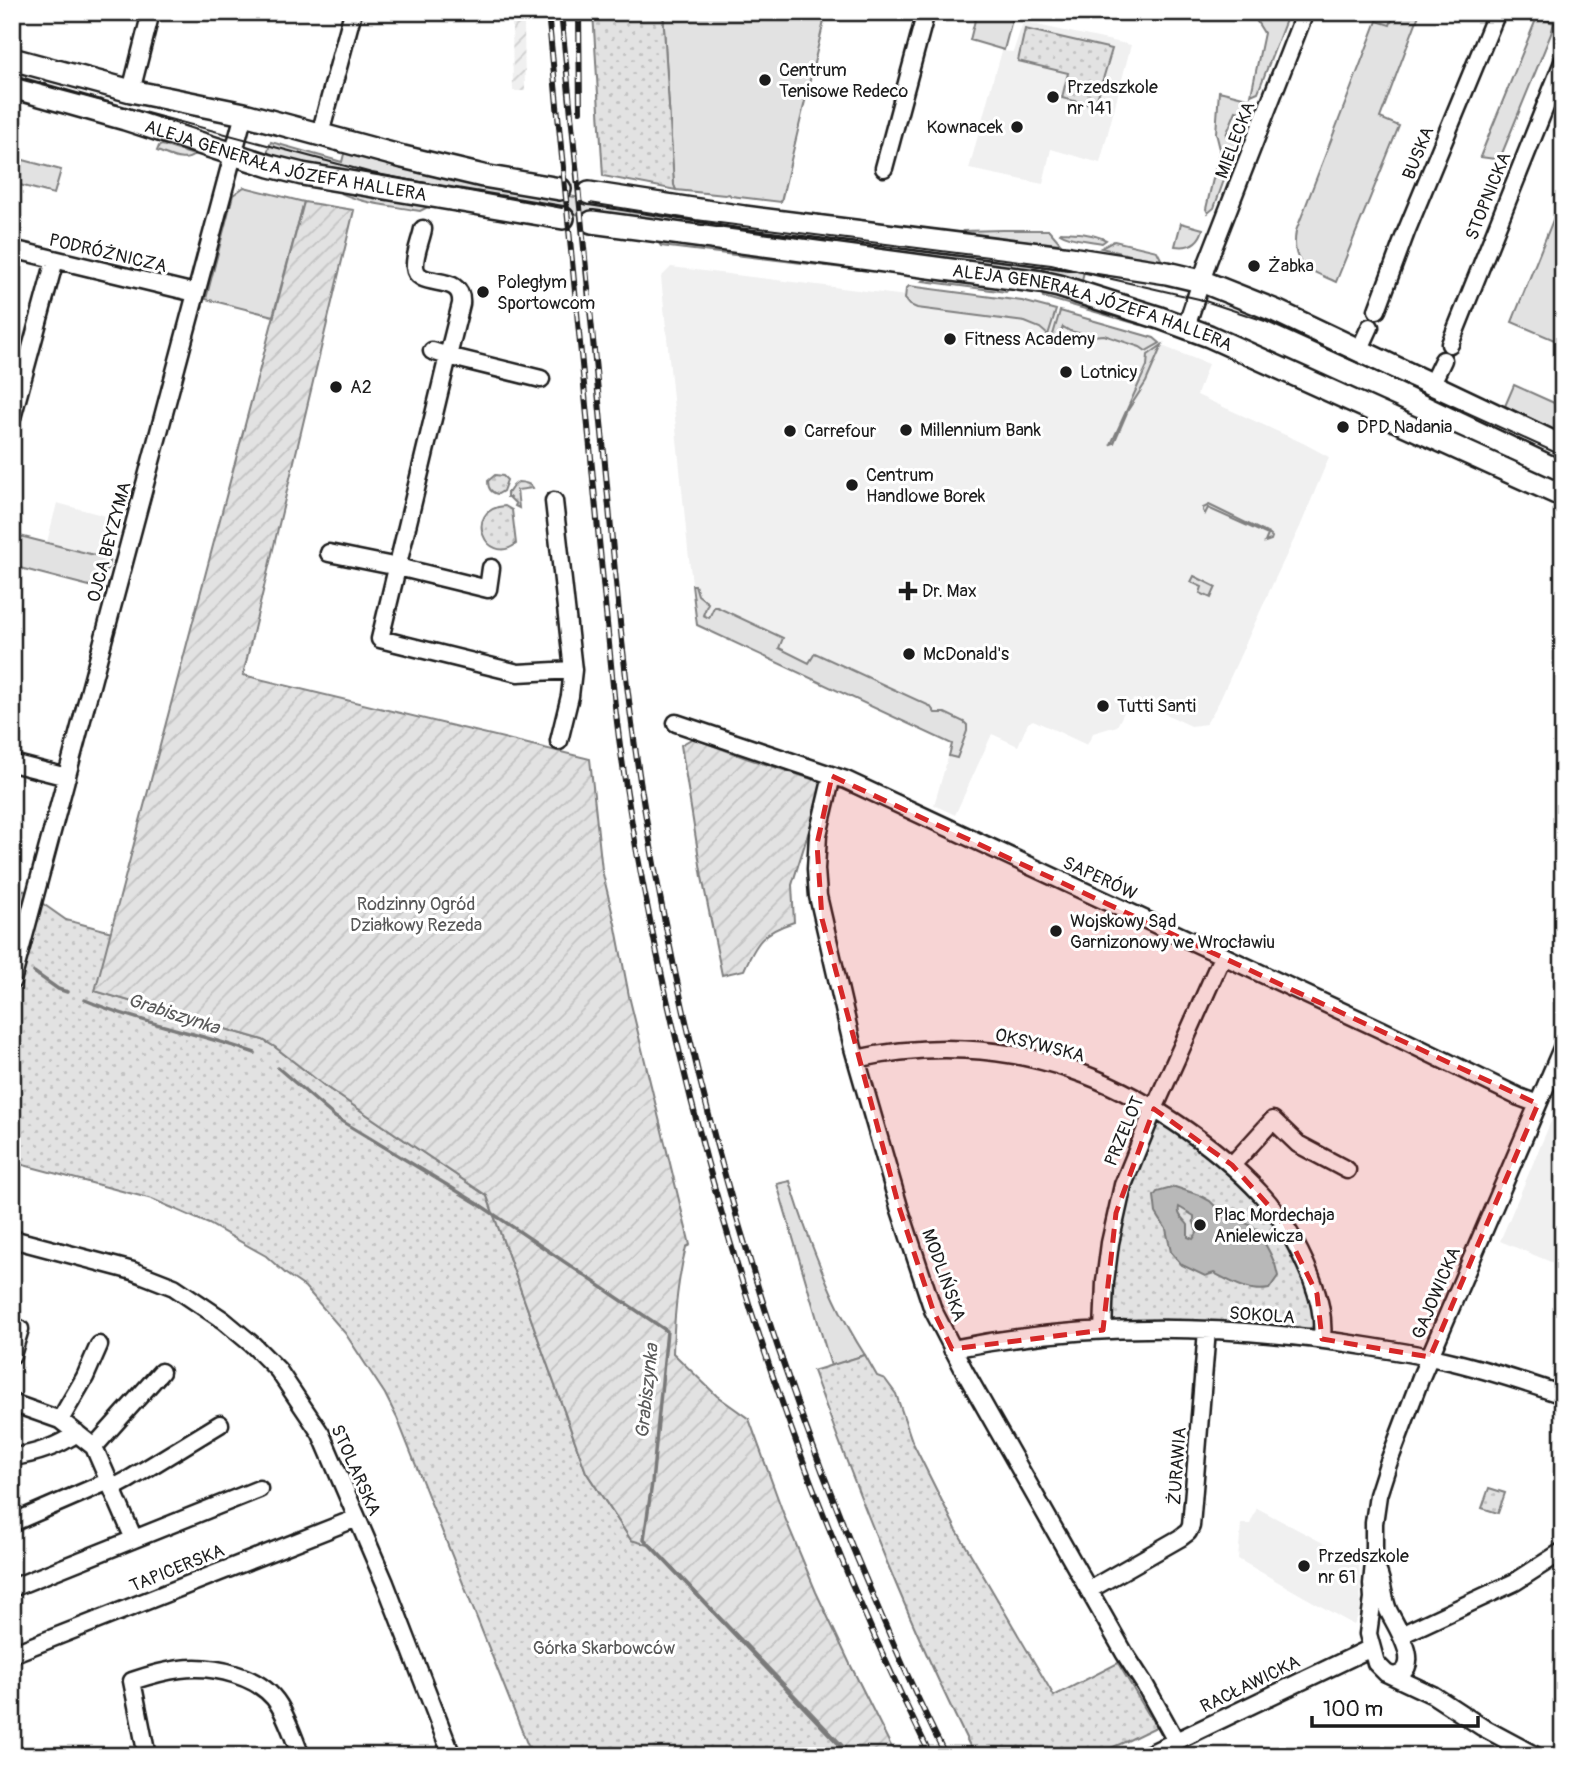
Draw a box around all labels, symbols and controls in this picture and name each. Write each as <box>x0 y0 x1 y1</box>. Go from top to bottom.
place label: Centrum Tenisowe Redeco <box>779 59 909 103</box>
marker: Centrum Tenisowe Redeco <box>757 72 773 88</box>
place label: Przedszkole nr 141 <box>1067 76 1158 120</box>
marker: Przedszkole nr 141 <box>1045 89 1061 105</box>
street label: MIELECKA <box>1210 98 1261 182</box>
street label: ALEJA GENERAŁA JÓZEFA HALLERA <box>142 115 429 207</box>
place label: Kownacek <box>926 116 1003 139</box>
marker: Kownacek <box>1009 119 1025 135</box>
street label: BUSKA <box>1397 123 1440 183</box>
street label: STOPNICKA <box>1460 149 1517 243</box>
street label: PODRÓŻNICZA <box>47 228 170 278</box>
place label: Żabka <box>1268 255 1314 278</box>
marker: Żabka <box>1246 258 1262 274</box>
street label: ALEJA GENERAŁA JÓZEFA HALLERA <box>951 259 1236 357</box>
place label: Poległym Sportowcom <box>497 271 595 315</box>
marker: Poległym Sportowcom <box>475 284 491 300</box>
place label: Fitness Academy <box>964 328 1095 351</box>
marker: Fitness Academy <box>942 331 958 347</box>
place label: Lotnicy <box>1080 361 1138 384</box>
marker: Lotnicy <box>1058 364 1074 380</box>
place label: A2 <box>350 376 372 399</box>
marker: A2 <box>328 379 344 395</box>
place label: DPD Nadania <box>1357 416 1452 439</box>
place label: Millennium Bank <box>920 419 1041 442</box>
marker: DPD Nadania <box>1335 419 1351 435</box>
place label: Carrefour <box>804 420 877 443</box>
marker: Millennium Bank <box>898 422 914 438</box>
marker: Carrefour <box>782 423 798 439</box>
place label: Centrum Handlowe Borek <box>866 464 986 508</box>
marker: Centrum Handlowe Borek <box>844 477 860 493</box>
street label: OJCA BEYZYMA <box>82 479 137 605</box>
place label: Dr. Max <box>922 580 977 603</box>
marker: Dr. Max <box>900 583 916 599</box>
place label: McDonald's <box>923 643 1009 666</box>
marker: McDonald's <box>901 646 917 662</box>
place label: Tutti Santi <box>1117 695 1196 718</box>
marker: Tutti Santi <box>1095 698 1111 714</box>
street label: SAPERÓW <box>1059 850 1141 906</box>
park label: Rodzinny Ogród Działkowy Rezeda <box>350 893 482 937</box>
place label: Wojskowy Sąd Garnizonowy we Wrocławiu <box>1070 910 1275 954</box>
marker: Wojskowy Sąd Garnizonowy we Wrocławiu <box>1048 923 1064 939</box>
water label: Grabiszynka <box>125 988 224 1040</box>
street label: OKSYWSKA <box>993 1023 1087 1068</box>
street label: PRZELOT <box>1099 1093 1149 1170</box>
place label: Plac Mordechaja Anielewicza <box>1214 1204 1335 1248</box>
marker: Plac Mordechaja Anielewicza <box>1192 1217 1208 1233</box>
street label: MODLIŃSKA <box>916 1226 971 1325</box>
street label: GAJOWICKA <box>1407 1243 1466 1343</box>
street label: SOKOLA <box>1228 1302 1296 1329</box>
water label: Grabiszynka <box>630 1341 664 1440</box>
street label: STOLARSKA <box>325 1421 386 1520</box>
street label: ŻURAWIA <box>1163 1426 1192 1506</box>
street label: TAPICERSKA <box>126 1539 228 1598</box>
place label: Przedszkole nr 61 <box>1318 1545 1409 1589</box>
marker: Przedszkole nr 61 <box>1296 1558 1312 1574</box>
park label: Górka Skarbowców <box>533 1637 675 1660</box>
street label: RACŁAWICKA <box>1197 1650 1304 1719</box>
scale bar <box>1312 1684 1479 1728</box>
text: 100 m <box>1323 1696 1383 1723</box>

